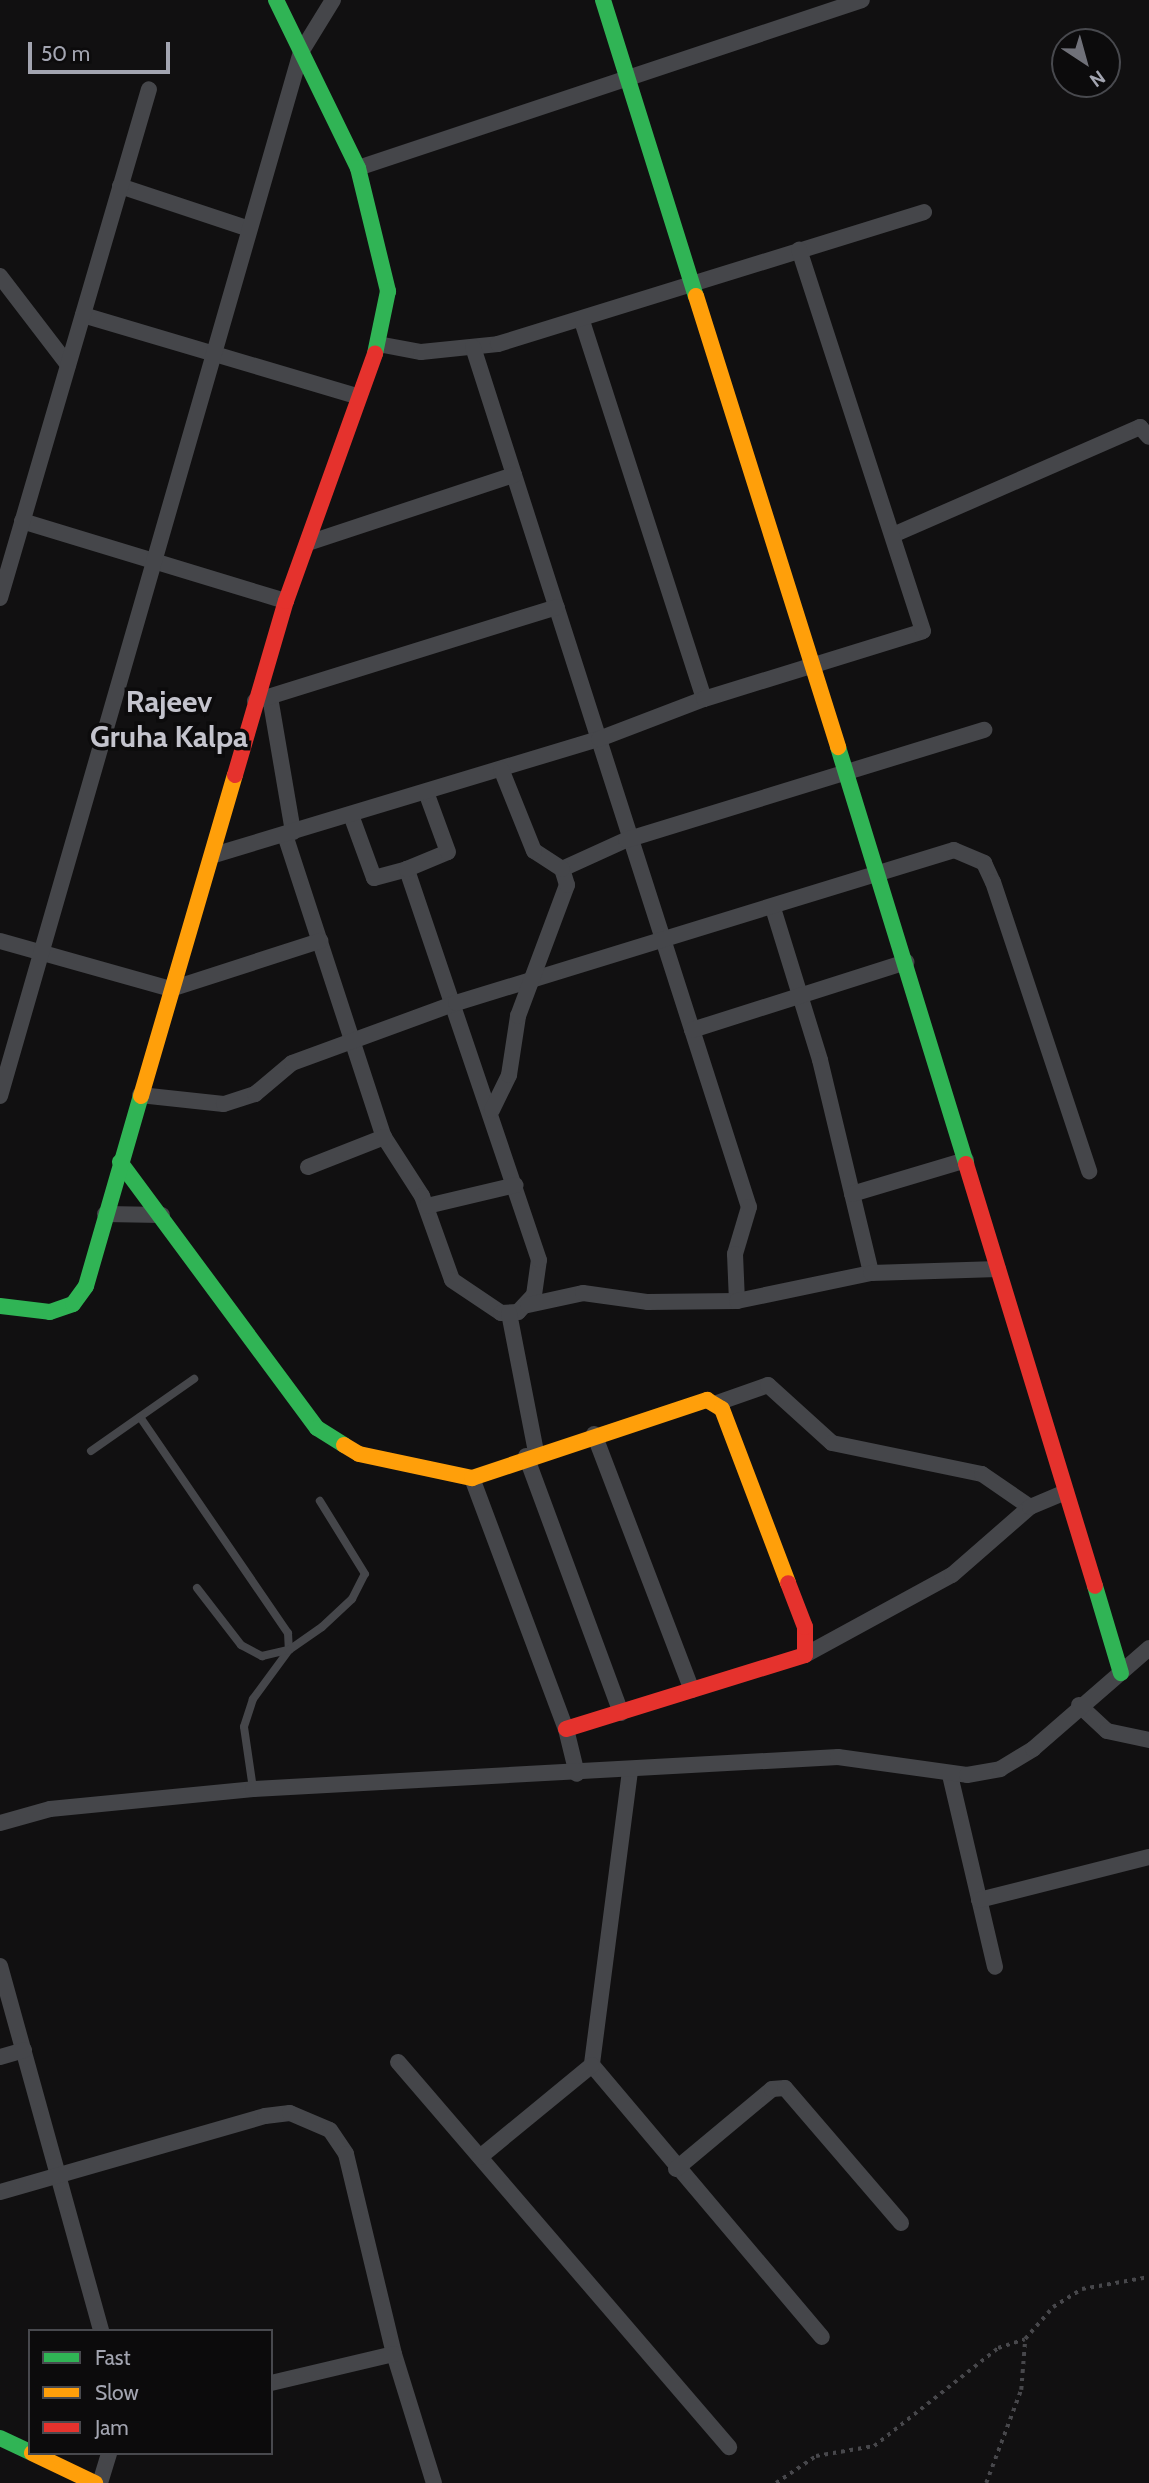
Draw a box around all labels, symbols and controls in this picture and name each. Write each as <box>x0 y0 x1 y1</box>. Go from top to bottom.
scale bar <box>32 28 173 72</box>
north arrow <box>1051 28 1121 98</box>
text: 50 m <box>41 41 90 66</box>
text: N <box>1085 66 1110 92</box>
district label: Rajeev Gruha Kalpa <box>90 684 248 754</box>
legend <box>28 2329 273 2455</box>
text: Fast <box>95 2345 131 2370</box>
text: Slow <box>95 2380 139 2405</box>
text: Jam <box>95 2415 129 2440</box>

